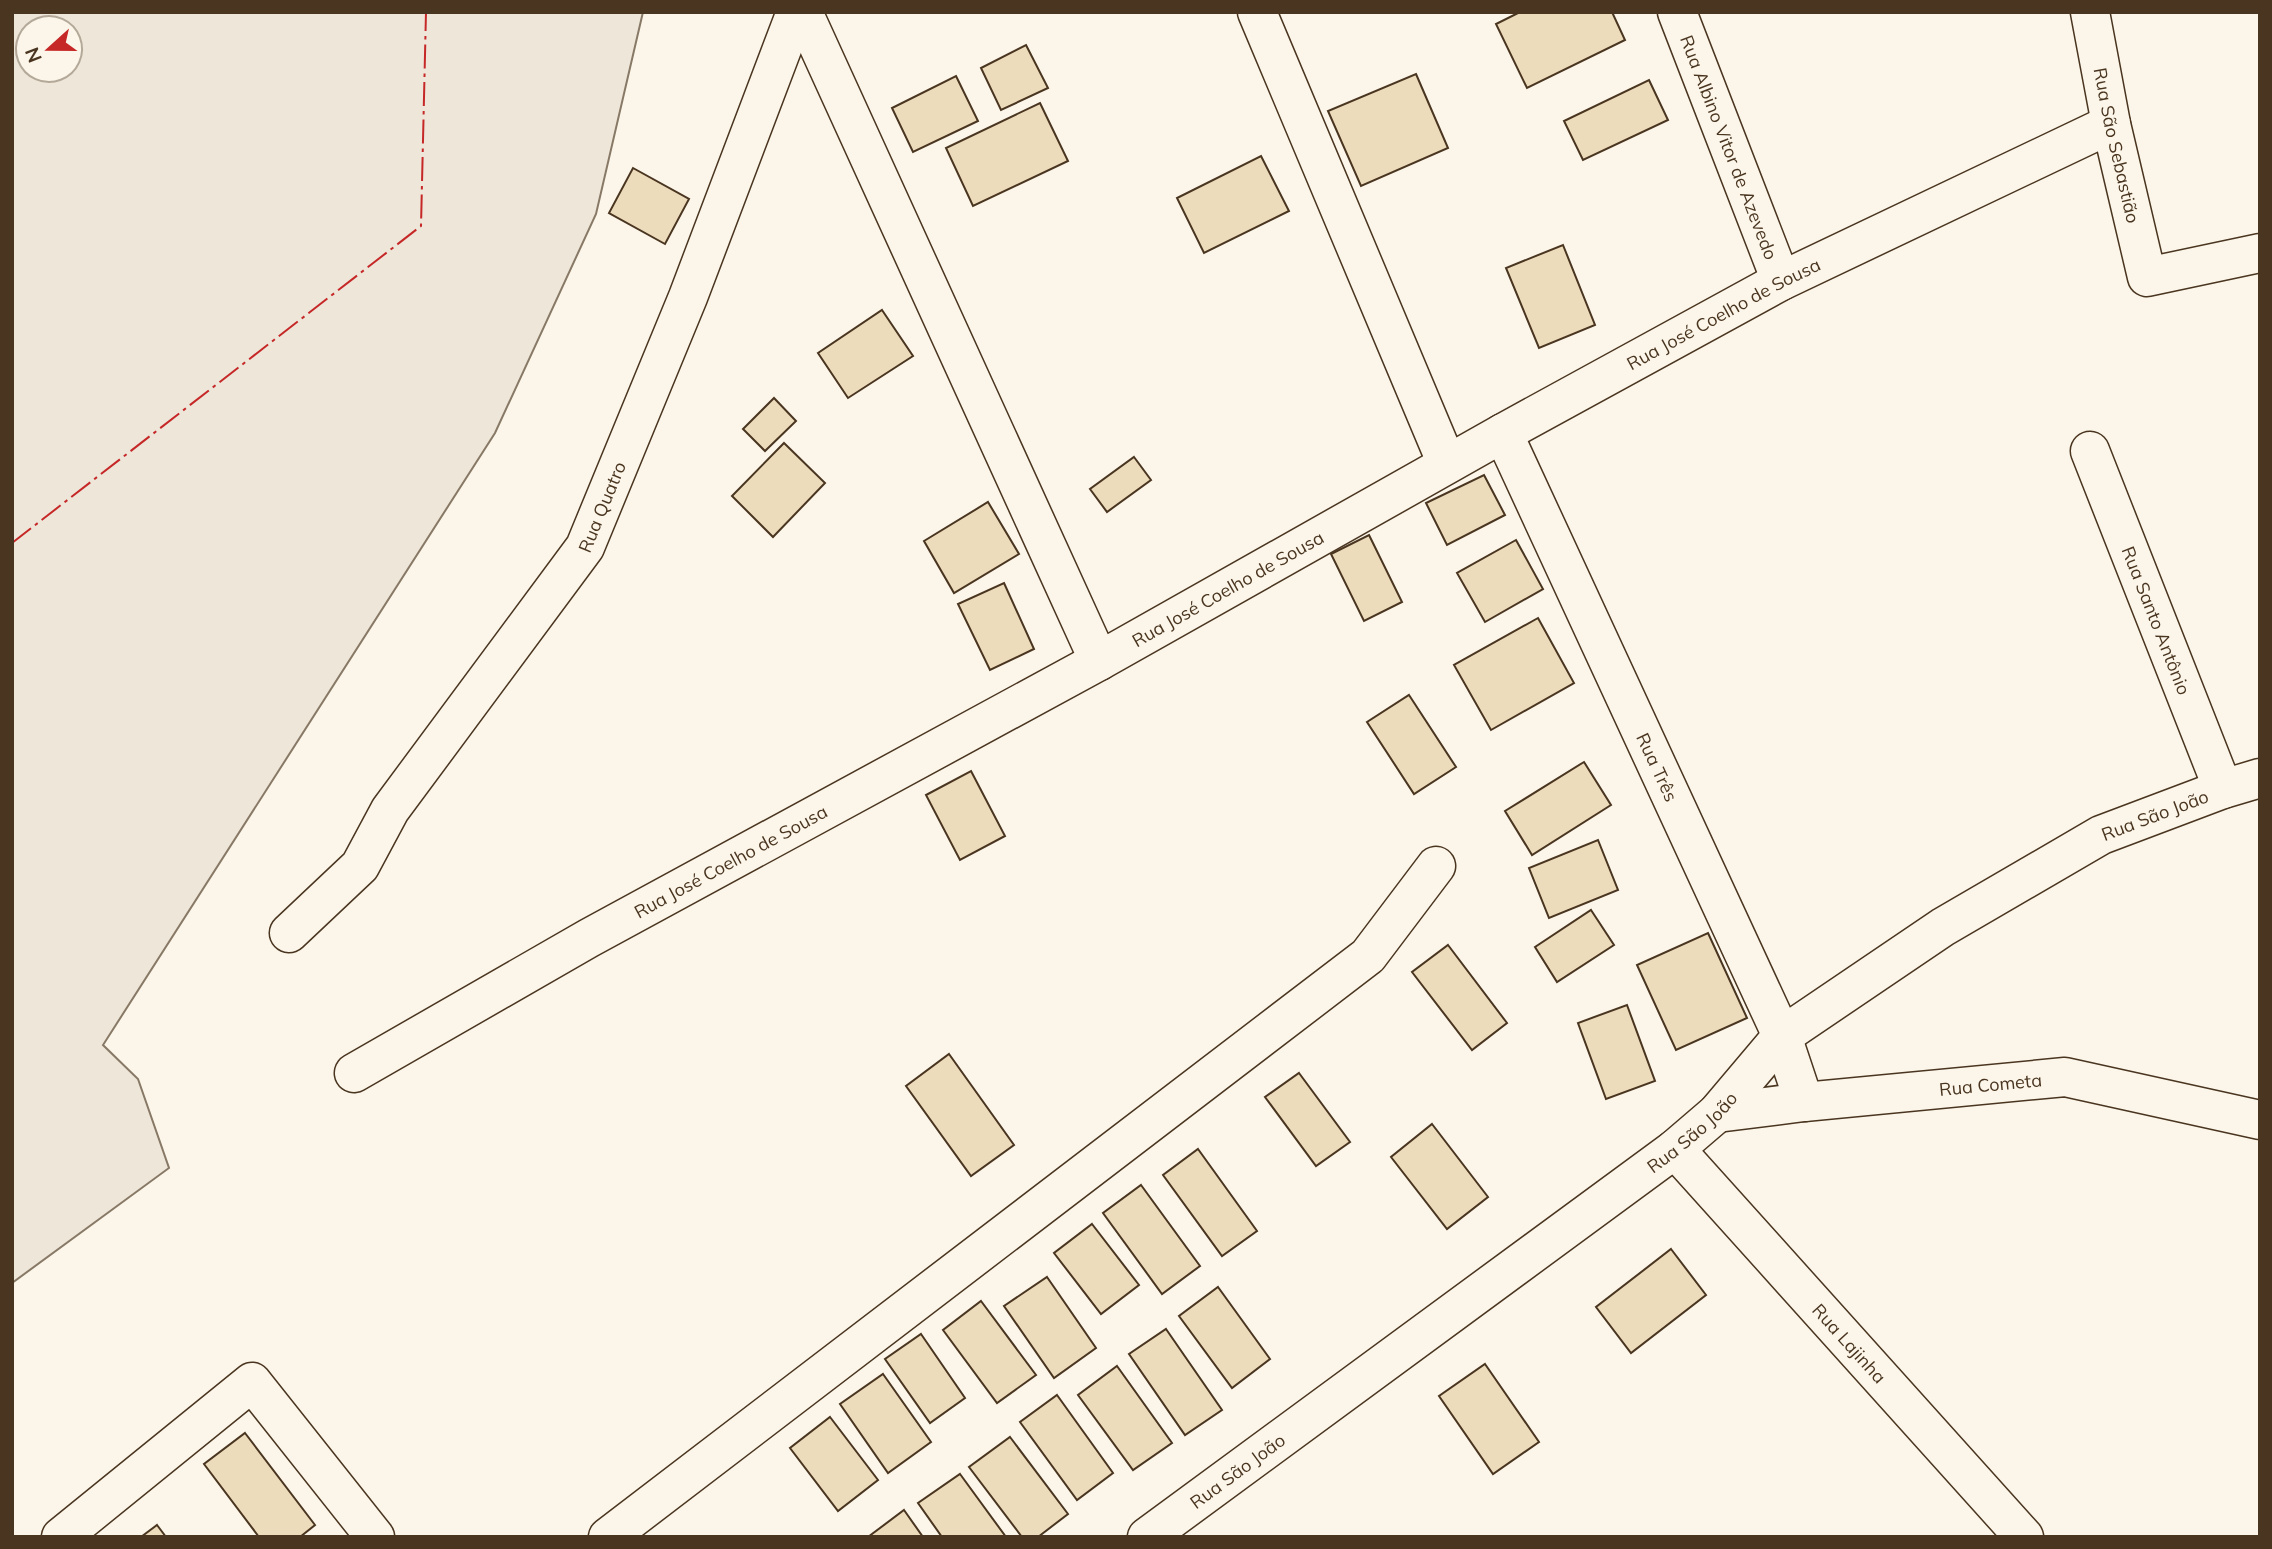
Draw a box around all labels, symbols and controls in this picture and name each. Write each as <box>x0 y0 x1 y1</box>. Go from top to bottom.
north arrow <box>14 14 84 84</box>
street label: Rua Albino Vitor de Azevedo <box>1675 32 1783 263</box>
text: N <box>19 44 47 66</box>
street label: Rua São Sebastião <box>2089 66 2145 225</box>
street label: Rua José Coelho de Sousa <box>1622 252 1824 375</box>
street label: Rua Quatro <box>573 458 631 556</box>
street label: Rua José Coelho de Sousa <box>1128 525 1328 652</box>
street label: Rua Santo Antônio <box>2117 543 2196 698</box>
street label: Rua Três <box>1632 729 1683 805</box>
street label: Rua São João <box>2098 784 2212 845</box>
street label: Rua José Coelho de Sousa <box>630 799 831 923</box>
street label: Rua Cometa <box>1938 1068 2043 1101</box>
street label: Rua São João <box>1642 1087 1742 1178</box>
street label: Rua Lajinha <box>1808 1298 1891 1388</box>
street label: Rua São João <box>1185 1428 1289 1513</box>

